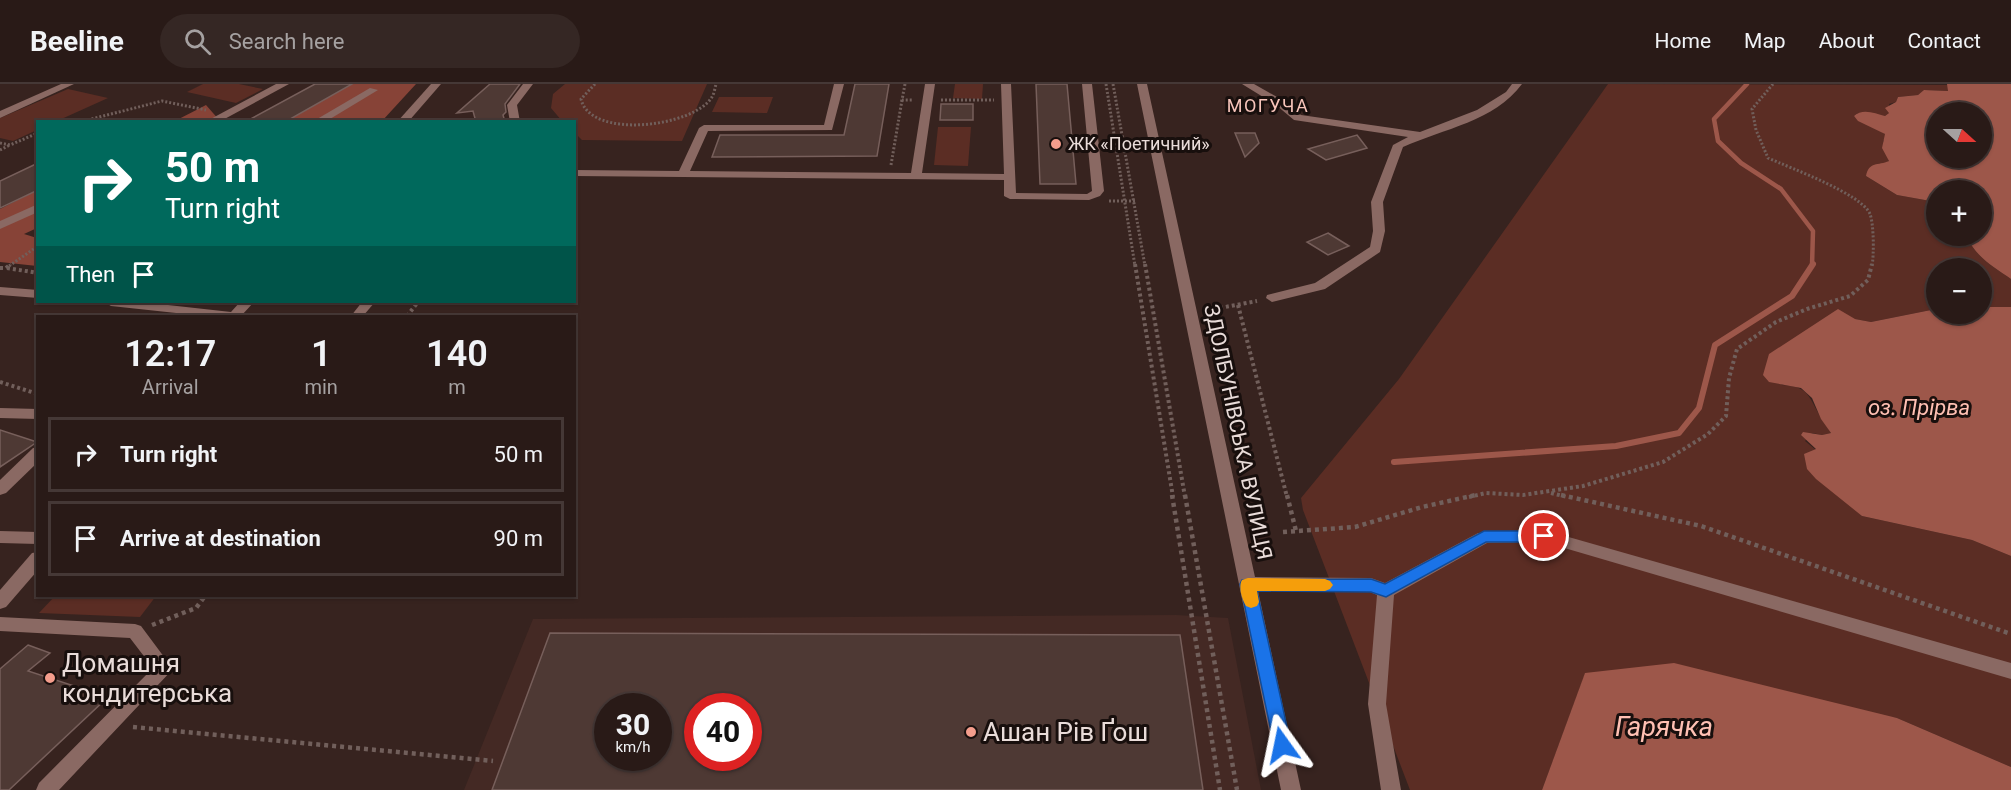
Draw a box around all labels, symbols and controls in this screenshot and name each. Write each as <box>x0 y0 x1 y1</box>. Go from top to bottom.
search box <box>160 14 580 68</box>
text: Beeline <box>30 25 124 58</box>
icon: search <box>181 25 214 58</box>
text: Search here <box>229 29 345 54</box>
text: Home <box>1655 29 1711 53</box>
text: Map <box>1744 29 1786 53</box>
text: About <box>1819 29 1875 53</box>
text: Contact <box>1908 29 1981 53</box>
district label: МОГУЧА <box>1227 95 1309 116</box>
north arrow <box>1926 102 1992 168</box>
map controls <box>1926 102 1992 324</box>
place label: ЖК «Поетичний» <box>1068 133 1210 154</box>
marker: ЖК «Поетичний» <box>1049 137 1063 151</box>
text: 50 m <box>165 143 260 192</box>
icon: right <box>66 144 144 222</box>
button: + <box>1926 180 1992 246</box>
text: Turn right <box>165 193 280 225</box>
icon: arrive <box>127 258 160 291</box>
button: − <box>1926 258 1992 324</box>
text: Then <box>66 262 115 287</box>
street label: ЗДОЛБУНІВСЬКА ВУЛИЦЯ <box>1199 302 1277 562</box>
text: 12:17 <box>124 333 216 375</box>
text: 1 <box>311 333 331 375</box>
text: 140 <box>426 333 488 375</box>
text: Arrival <box>142 375 199 399</box>
text: min <box>304 375 338 399</box>
text: m <box>448 375 466 399</box>
water label: оз. Прірва <box>1868 395 1970 420</box>
icon: right <box>69 438 102 471</box>
text: Turn right <box>120 442 217 467</box>
text: 50 m <box>494 442 543 467</box>
pin <box>1518 510 1569 561</box>
icon: arrive <box>1527 519 1560 552</box>
icon: arrive <box>69 522 102 555</box>
text: Arrive at destination <box>120 526 321 551</box>
text: 90 m <box>494 526 543 551</box>
place label: Домашня кондитерська <box>62 648 232 708</box>
marker: Домашня кондитерська <box>43 671 57 685</box>
speed limit sign: 40 <box>684 693 762 771</box>
text: 30 <box>616 707 650 742</box>
water label: Гарячка <box>1615 711 1713 743</box>
position arrow <box>1250 713 1314 777</box>
place label: Ашан Рів Ґош <box>983 717 1148 747</box>
marker: Ашан Рів Ґош <box>964 725 978 739</box>
text: km/h <box>615 738 651 756</box>

